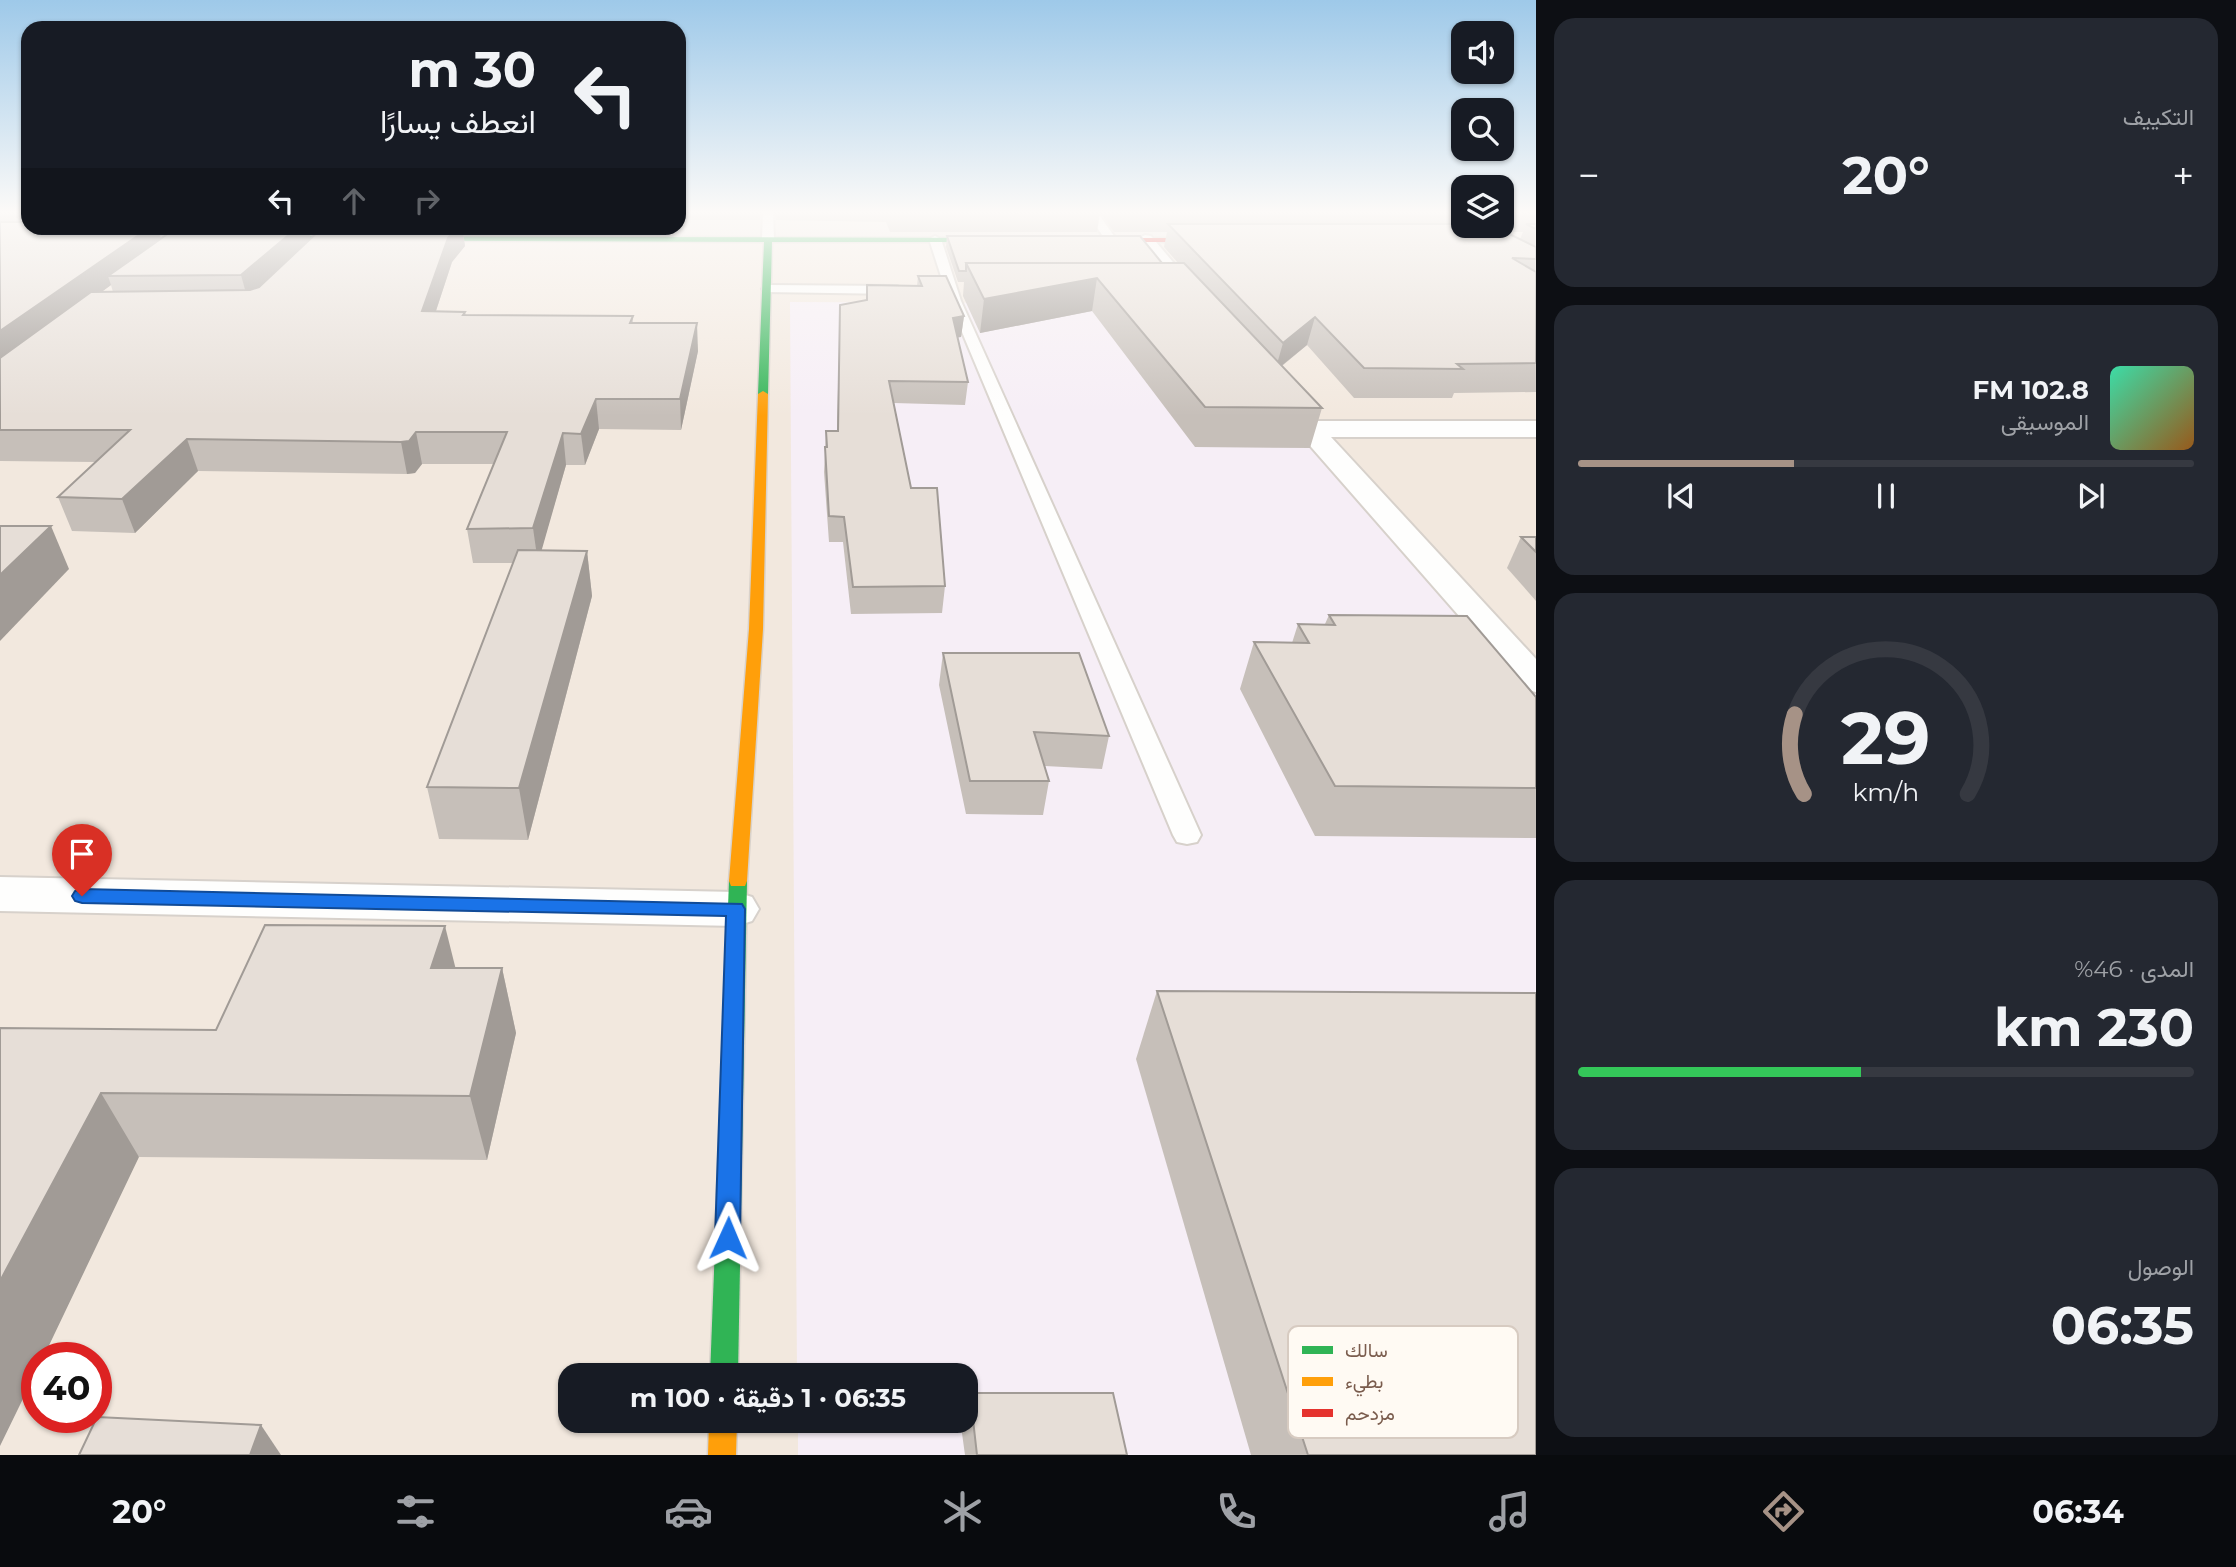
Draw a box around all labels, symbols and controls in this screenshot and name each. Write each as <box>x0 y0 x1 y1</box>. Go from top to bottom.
map controls <box>1451 21 1514 238</box>
button: sound <box>1451 21 1514 84</box>
text: 30 m <box>408 40 536 99</box>
icon: left <box>560 49 651 140</box>
button: search <box>1451 98 1514 161</box>
text: انعطف يسارًا <box>380 102 536 141</box>
text: التكييف <box>2123 103 2194 131</box>
text: 20° <box>1842 144 1930 207</box>
text: − <box>1578 152 1600 199</box>
text: + <box>2172 152 2194 199</box>
button: layers <box>1451 175 1514 238</box>
icon: left <box>262 182 300 220</box>
icon: ahead <box>335 182 373 220</box>
icon: right <box>408 182 446 220</box>
text: 102.8 FM <box>1973 374 2089 406</box>
text: الموسيقى <box>2001 408 2089 436</box>
icon: previous <box>1662 477 1700 515</box>
icon: pause <box>1867 477 1905 515</box>
icon: next <box>2072 477 2110 515</box>
text: 29 <box>1841 694 1931 782</box>
text: km/h <box>1853 776 1919 806</box>
pin <box>52 824 112 896</box>
icon: arrive <box>63 835 101 873</box>
text: المدى · 46% <box>2074 955 2194 983</box>
text: 230 km <box>1994 996 2194 1059</box>
position arrow <box>691 1201 765 1275</box>
text: الوصول <box>2128 1253 2194 1281</box>
text: 06:35 <box>2051 1294 2194 1357</box>
legend <box>1288 1326 1518 1438</box>
text: سالك <box>1345 1339 1388 1362</box>
speed limit sign: 40 <box>21 1342 112 1433</box>
text: بطيء <box>1345 1370 1383 1397</box>
text: 06:35 · 1 دقيقة · 100 m <box>630 1382 906 1414</box>
text: مزدحم <box>1345 1402 1395 1426</box>
icon: filters <box>391 1487 440 1536</box>
icon: car <box>664 1487 713 1536</box>
icon: climate <box>938 1487 987 1536</box>
icon: phone <box>1212 1487 1261 1536</box>
icon: music <box>1485 1487 1534 1536</box>
icon: directions <box>1759 1487 1808 1536</box>
text: 20° <box>112 1492 166 1531</box>
text: 06:34 <box>2032 1492 2124 1531</box>

